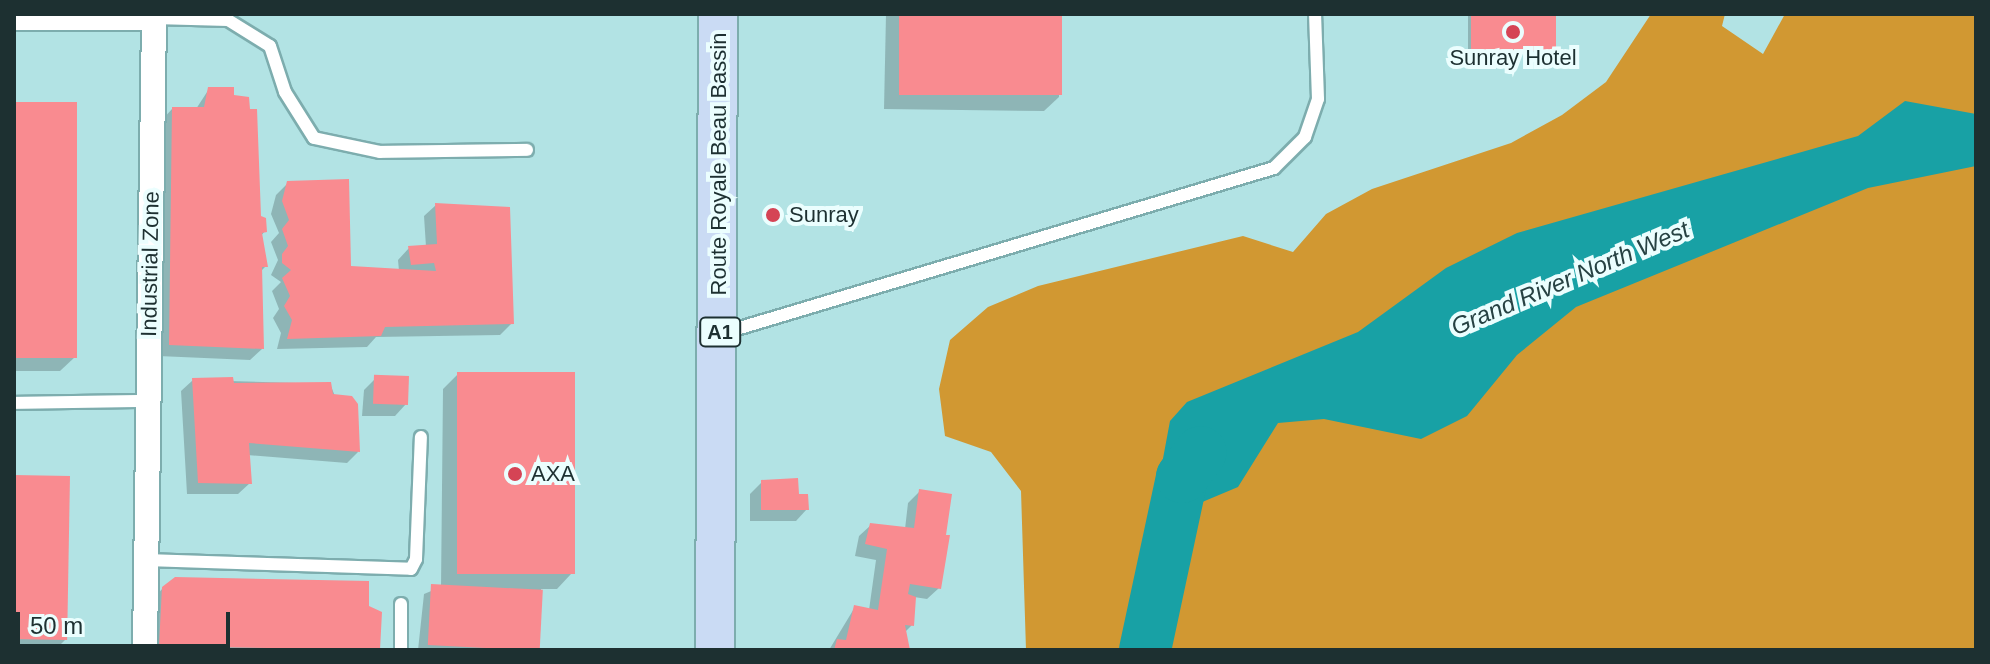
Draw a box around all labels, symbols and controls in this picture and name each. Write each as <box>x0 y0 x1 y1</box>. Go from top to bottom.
marker: Sunray Hotel <box>1504 23 1522 41</box>
street label: Route Royale Beau Bassin <box>706 33 732 295</box>
place label: Sunray Hotel <box>1449 45 1577 71</box>
street label: Industrial Zone <box>136 191 164 337</box>
place label: Sunray <box>789 202 859 228</box>
marker: Sunray <box>764 206 782 224</box>
water label: Grand River North West <box>1447 215 1693 341</box>
road number: A1 <box>698 316 742 348</box>
place label: AXA <box>531 461 575 487</box>
marker: AXA <box>506 465 524 483</box>
scale bar <box>20 596 234 646</box>
text: 50 m <box>30 612 83 639</box>

